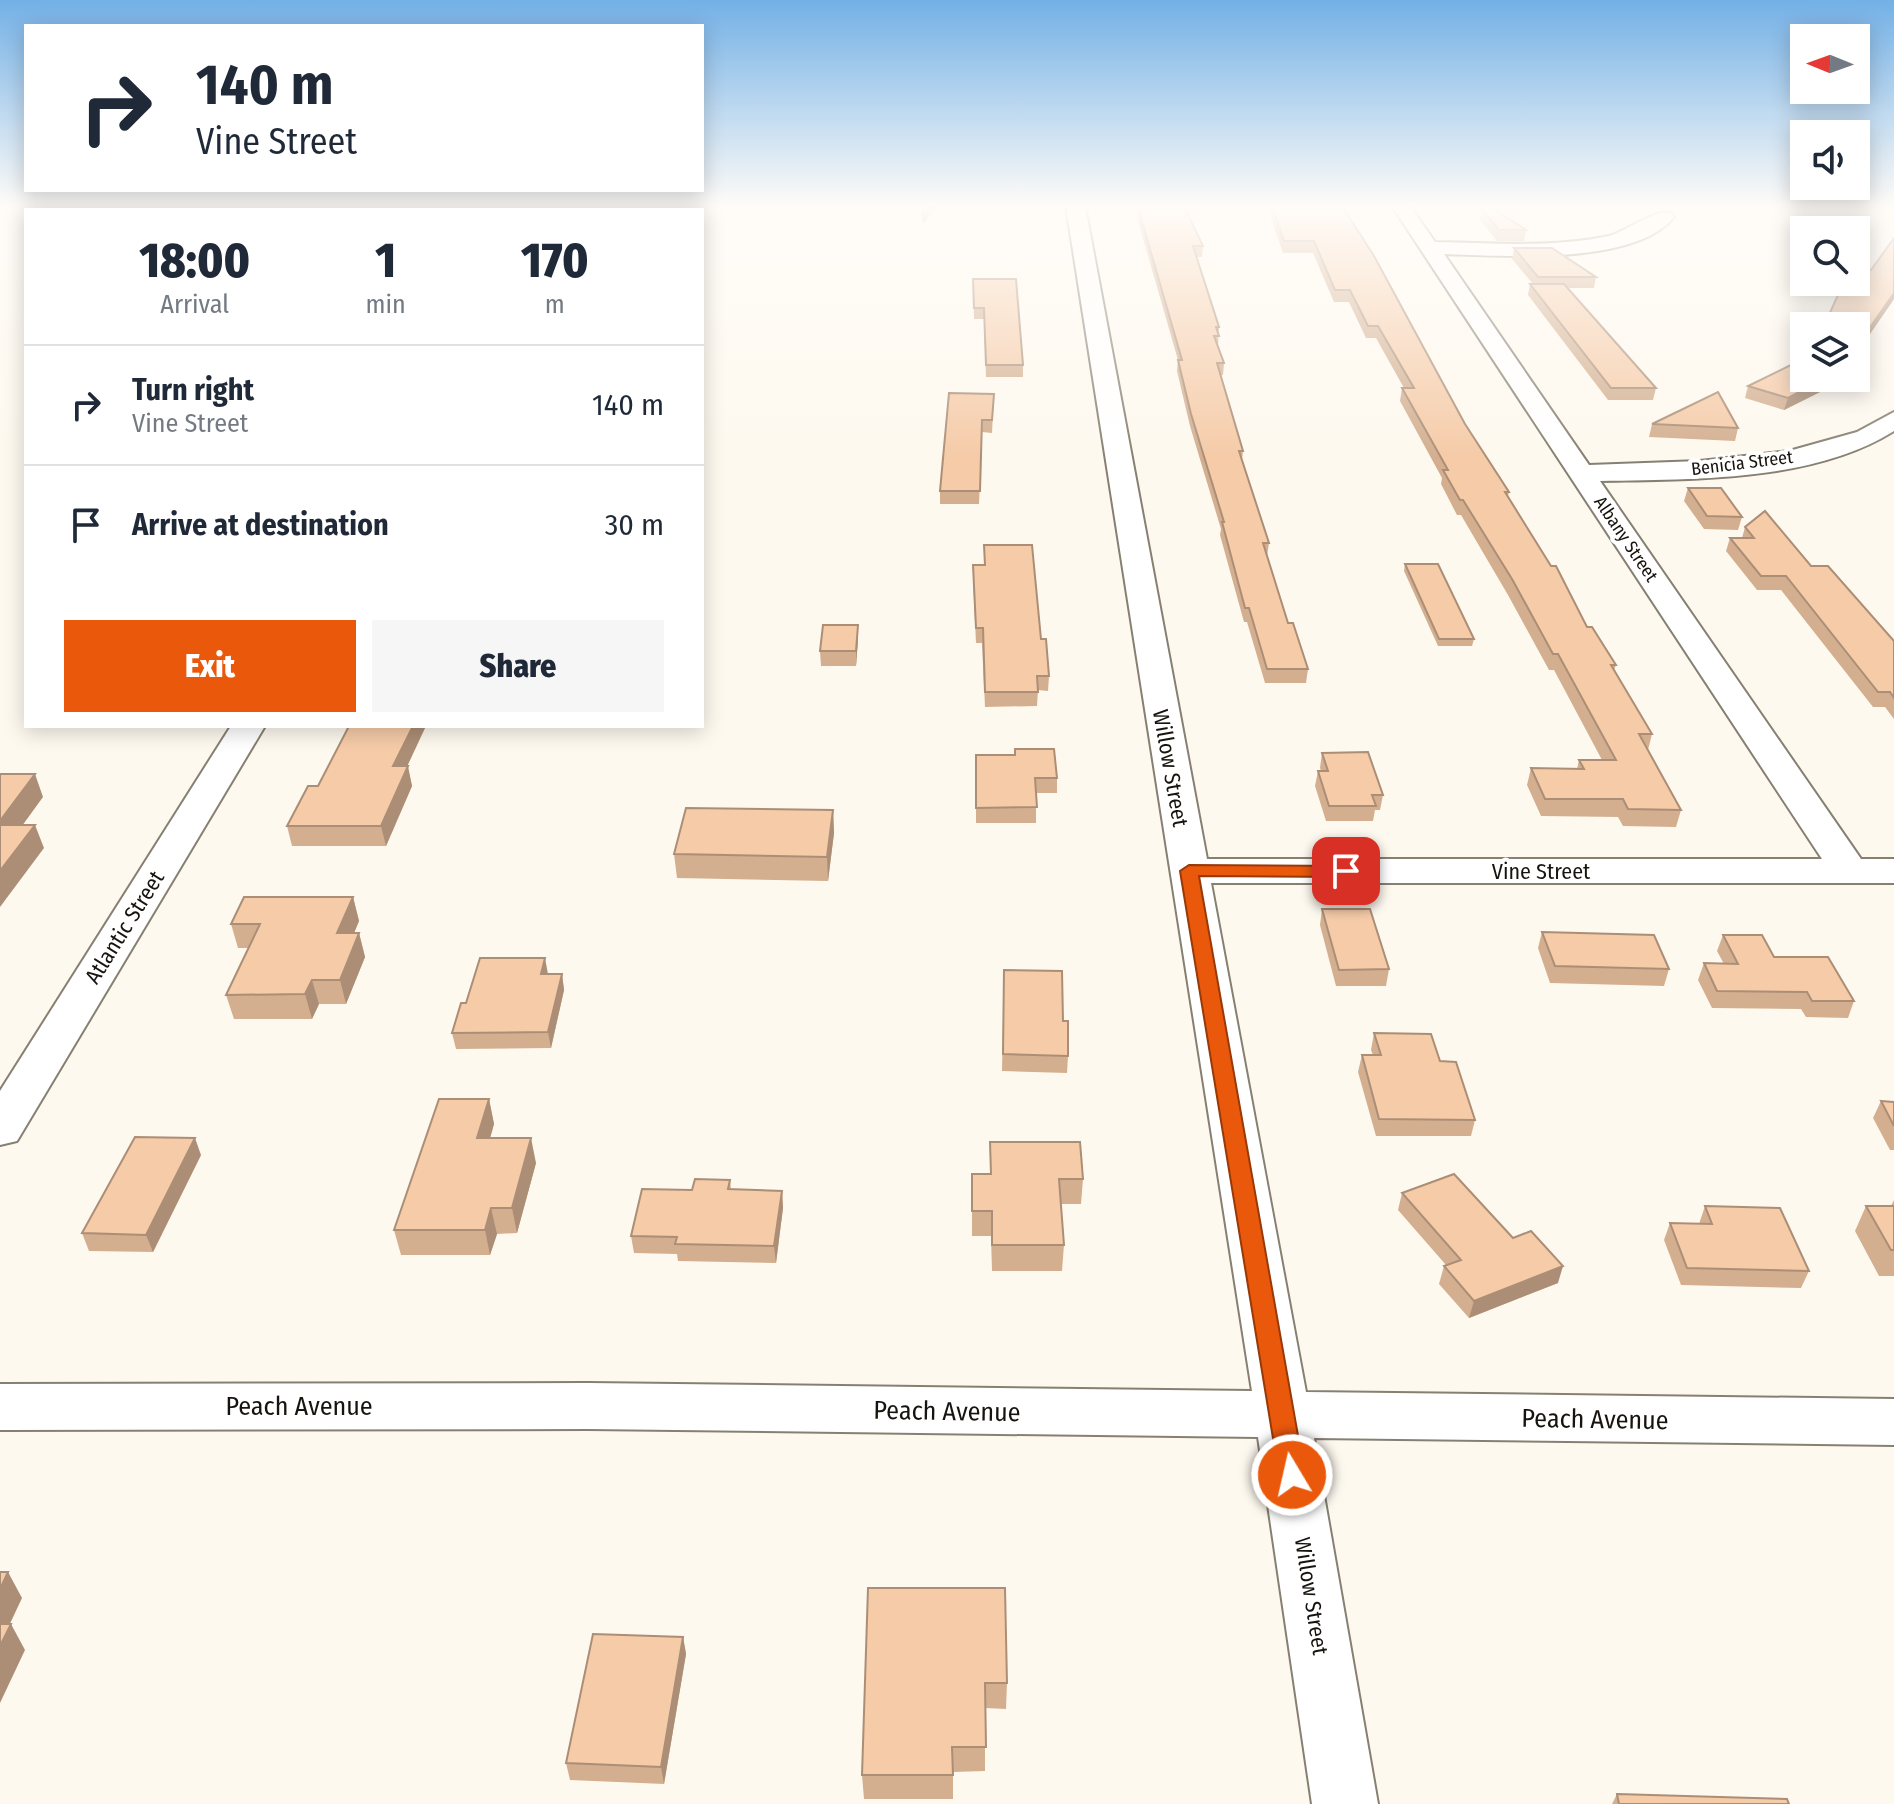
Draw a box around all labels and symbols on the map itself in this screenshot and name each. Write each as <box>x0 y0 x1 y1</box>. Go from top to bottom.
north arrow <box>1790 24 1870 104</box>
street label: Benicia Street <box>1690 446 1794 480</box>
street label: Albany Street <box>1589 492 1663 586</box>
street label: Willow Street <box>1147 707 1194 830</box>
pin <box>1312 837 1380 905</box>
street label: Vine Street <box>1492 858 1591 885</box>
street label: Atlantic Street <box>79 865 170 989</box>
street label: Peach Avenue <box>225 1391 373 1422</box>
street label: Peach Avenue <box>873 1395 1021 1428</box>
street label: Peach Avenue <box>1521 1403 1669 1436</box>
position arrow <box>1250 1433 1334 1517</box>
street label: Willow Street <box>1289 1535 1334 1658</box>

